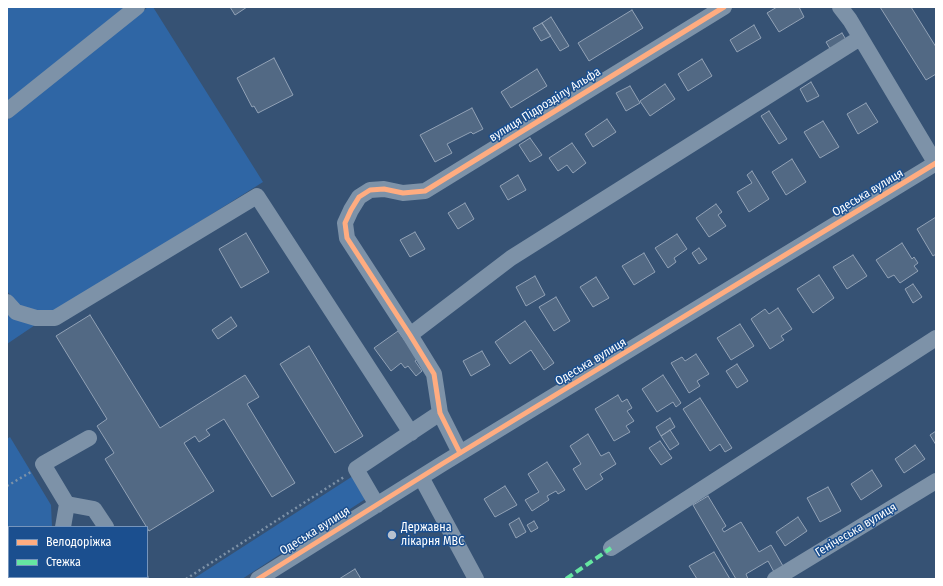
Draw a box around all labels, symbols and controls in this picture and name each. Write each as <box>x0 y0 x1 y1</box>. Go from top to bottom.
street label: вулиця Підрозділу Альфа <box>487 65 603 145</box>
street label: Одеська вулиця <box>830 166 906 220</box>
street label: Одеська вулиця <box>553 335 629 389</box>
street label: Генічеська вулиця <box>813 500 899 560</box>
street label: Одеська вулиця <box>277 504 353 558</box>
place label: Державна лікарня МВС <box>401 521 464 549</box>
legend <box>8 526 148 578</box>
marker: Державна лікарня МВС <box>386 529 398 541</box>
text: Велодоріжка <box>46 535 112 549</box>
text: Стежка <box>46 555 81 569</box>

